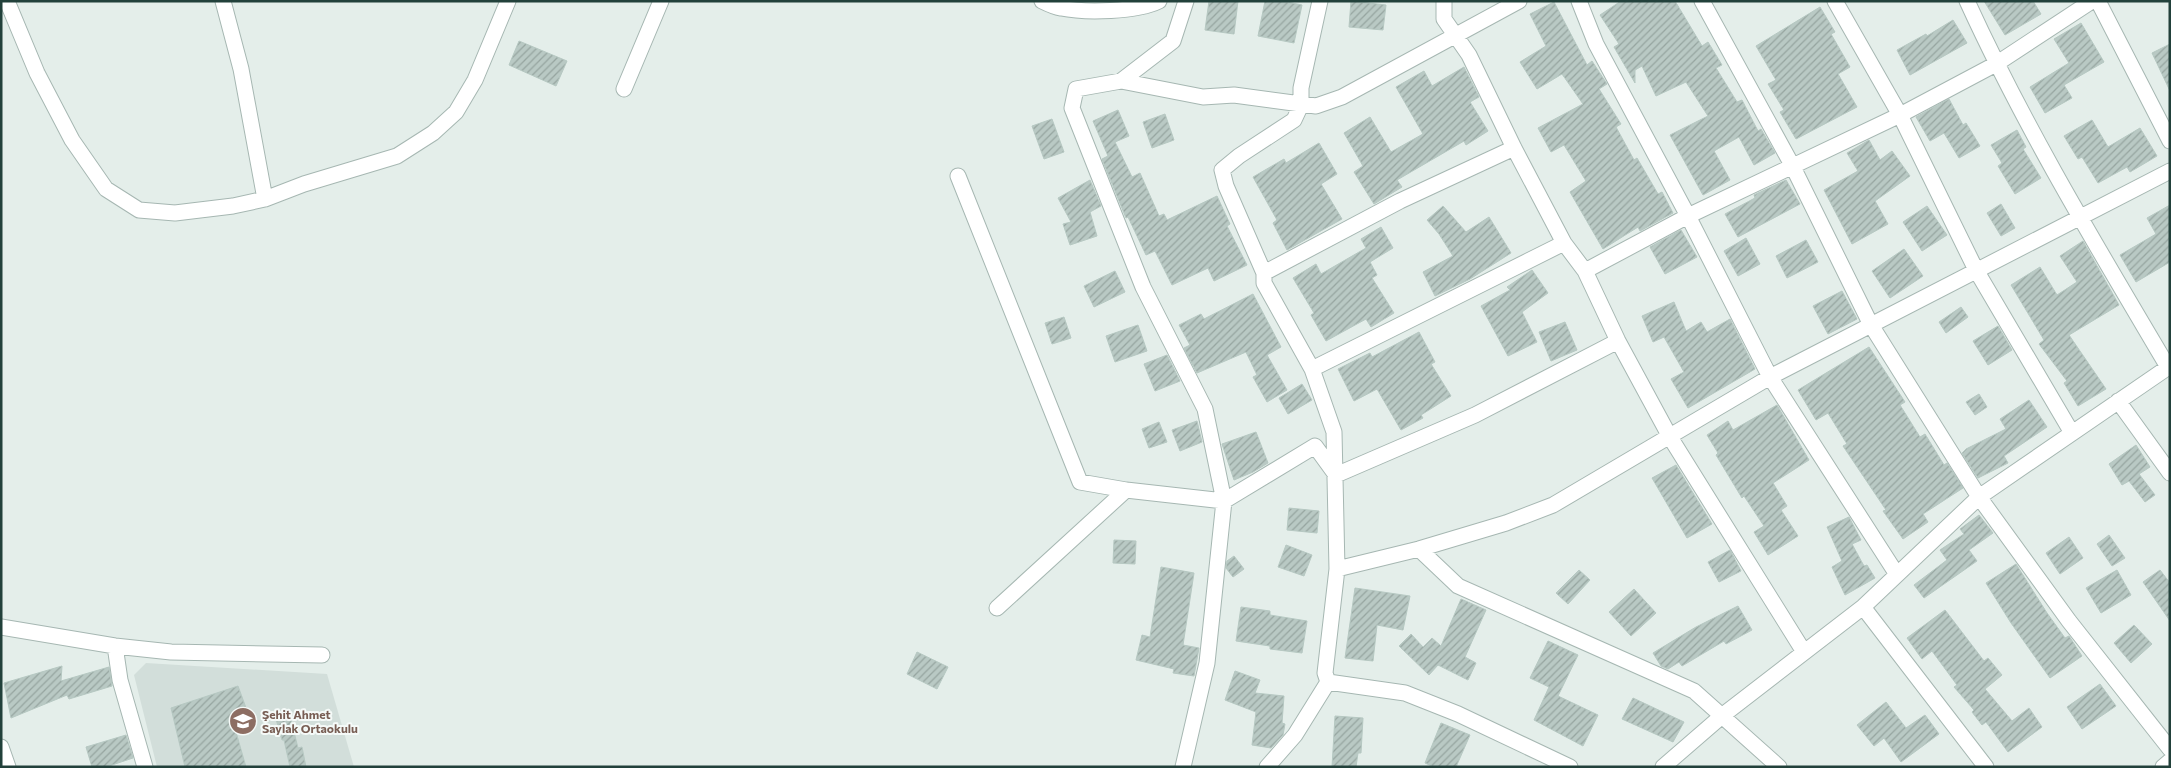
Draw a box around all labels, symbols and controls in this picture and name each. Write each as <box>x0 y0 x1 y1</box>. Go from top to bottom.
school or university icon: Şehit Ahmet Saylak Ortaokulu <box>228 706 258 736</box>
place label: Şehit Ahmet Saylak Ortaokulu <box>262 707 358 735</box>

